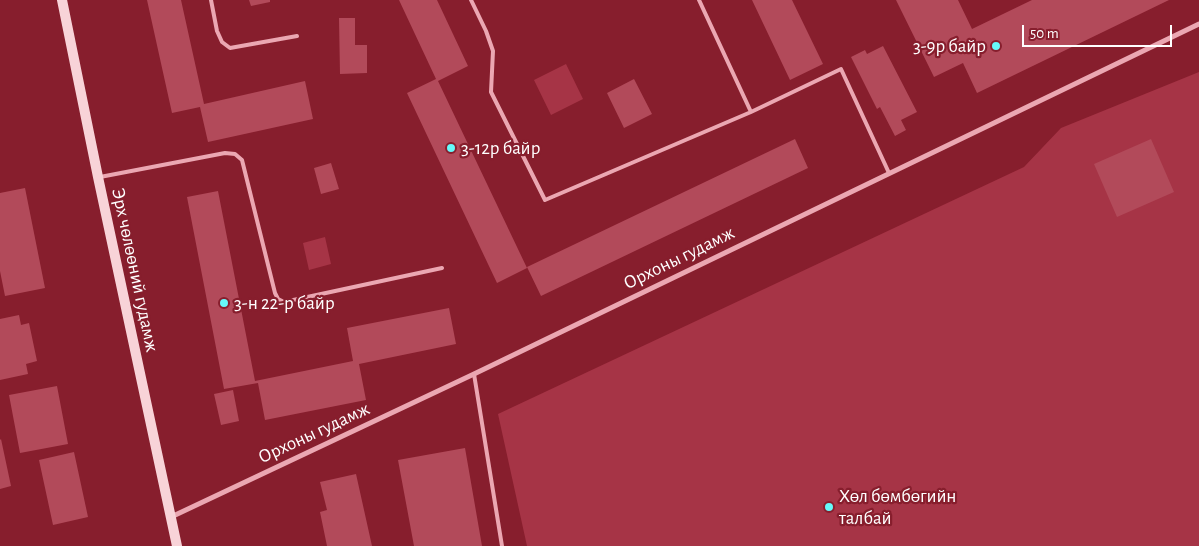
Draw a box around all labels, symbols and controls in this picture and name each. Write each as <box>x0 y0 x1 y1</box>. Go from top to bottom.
scale bar <box>1024 15 1174 47</box>
text: 50 m <box>1030 26 1059 41</box>
place label: 3-9р байр <box>913 35 986 57</box>
marker: 3-9р байр <box>990 40 1002 52</box>
place label: 3-12р байр <box>461 137 540 159</box>
marker: 3-12р байр <box>445 142 457 154</box>
street label: Эрх чөлөөний гудамж <box>106 186 164 354</box>
street label: Орхоны гудамж <box>620 221 738 295</box>
place label: 3-н 22-р байр <box>234 292 335 314</box>
marker: 3-н 22-р байр <box>218 297 230 309</box>
street label: Орхоны гудамж <box>255 397 373 469</box>
place label: Хөл бөмбөгийн талбай <box>839 485 956 529</box>
marker: Хөл бөмбөгийн талбай <box>823 501 835 513</box>

